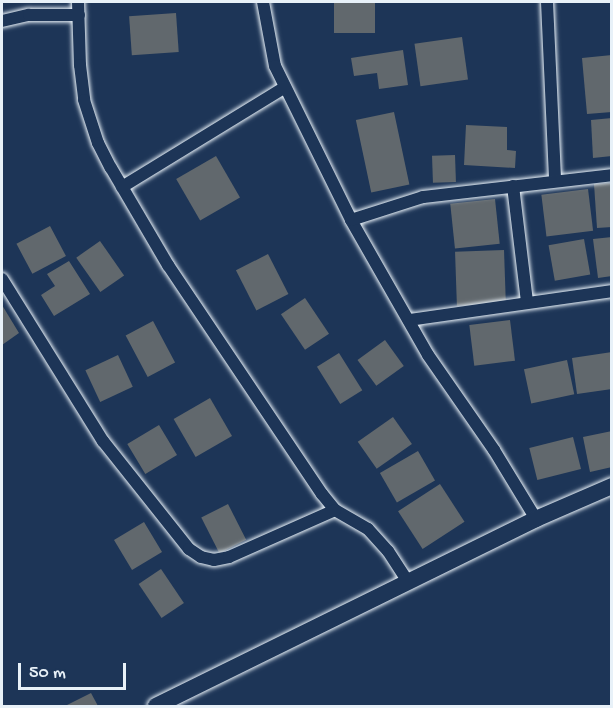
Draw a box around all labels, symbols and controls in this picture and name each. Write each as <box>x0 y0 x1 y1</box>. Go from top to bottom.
scale bar <box>21 651 129 689</box>
text: 50 m <box>29 663 66 684</box>

